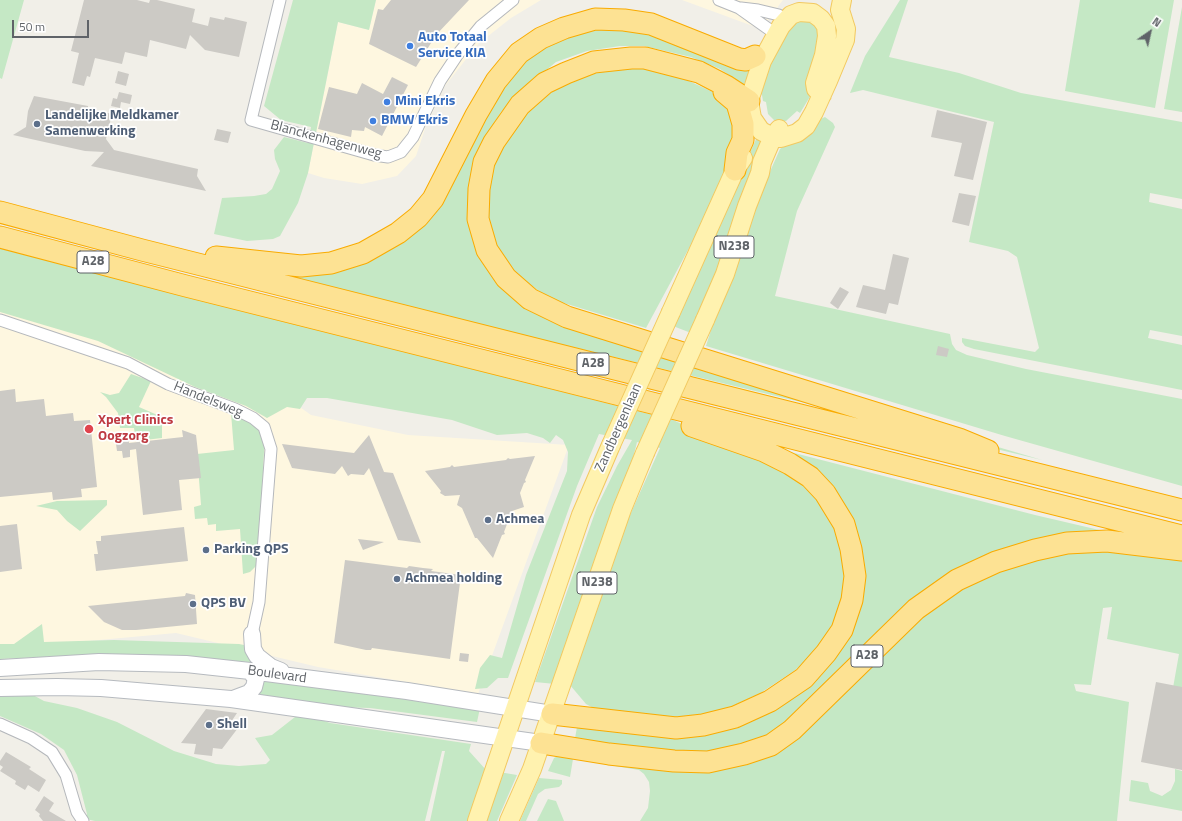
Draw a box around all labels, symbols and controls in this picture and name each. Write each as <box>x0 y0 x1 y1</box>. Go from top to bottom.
scale bar <box>14 12 91 38</box>
north arrow <box>1130 12 1170 52</box>
text: N <box>1149 13 1164 31</box>
text: 50 m <box>19 17 45 36</box>
place label: Auto Totaal Service KIA <box>418 30 487 62</box>
marker: Auto Totaal Service KIA <box>405 41 415 51</box>
place label: Mini Ekris <box>395 94 455 110</box>
marker: Mini Ekris <box>382 97 392 107</box>
place label: Landelijke Meldkamer Samenwerking <box>45 108 179 140</box>
place label: BMW Ekris <box>381 113 448 129</box>
marker: BMW Ekris <box>368 116 378 126</box>
street label: Blanckenhagenweg <box>268 117 384 163</box>
marker: Landelijke Meldkamer Samenwerking <box>32 119 42 129</box>
road number: N238 <box>714 236 754 258</box>
road number: A28 <box>77 251 109 273</box>
road number: A28 <box>577 353 609 375</box>
street label: Handelsweg <box>171 379 245 421</box>
street label: Zandbergenlaan <box>592 381 646 475</box>
place label: Xpert Clinics Oogzorg <box>98 413 173 446</box>
marker: Xpert Clinics Oogzorg <box>83 423 95 435</box>
place label: Achmea <box>496 512 544 528</box>
marker: Achmea <box>483 515 493 525</box>
place label: Parking QPS <box>214 542 289 558</box>
marker: Parking QPS <box>201 545 211 555</box>
place label: Achmea holding <box>405 571 502 587</box>
road number: N238 <box>577 572 617 594</box>
marker: Achmea holding <box>392 574 402 584</box>
place label: QPS BV <box>201 596 246 612</box>
marker: QPS BV <box>188 599 198 609</box>
road number: A28 <box>851 645 883 667</box>
street label: Boulevard <box>246 663 308 687</box>
place label: Shell <box>217 717 247 733</box>
marker: Shell <box>204 720 214 730</box>

